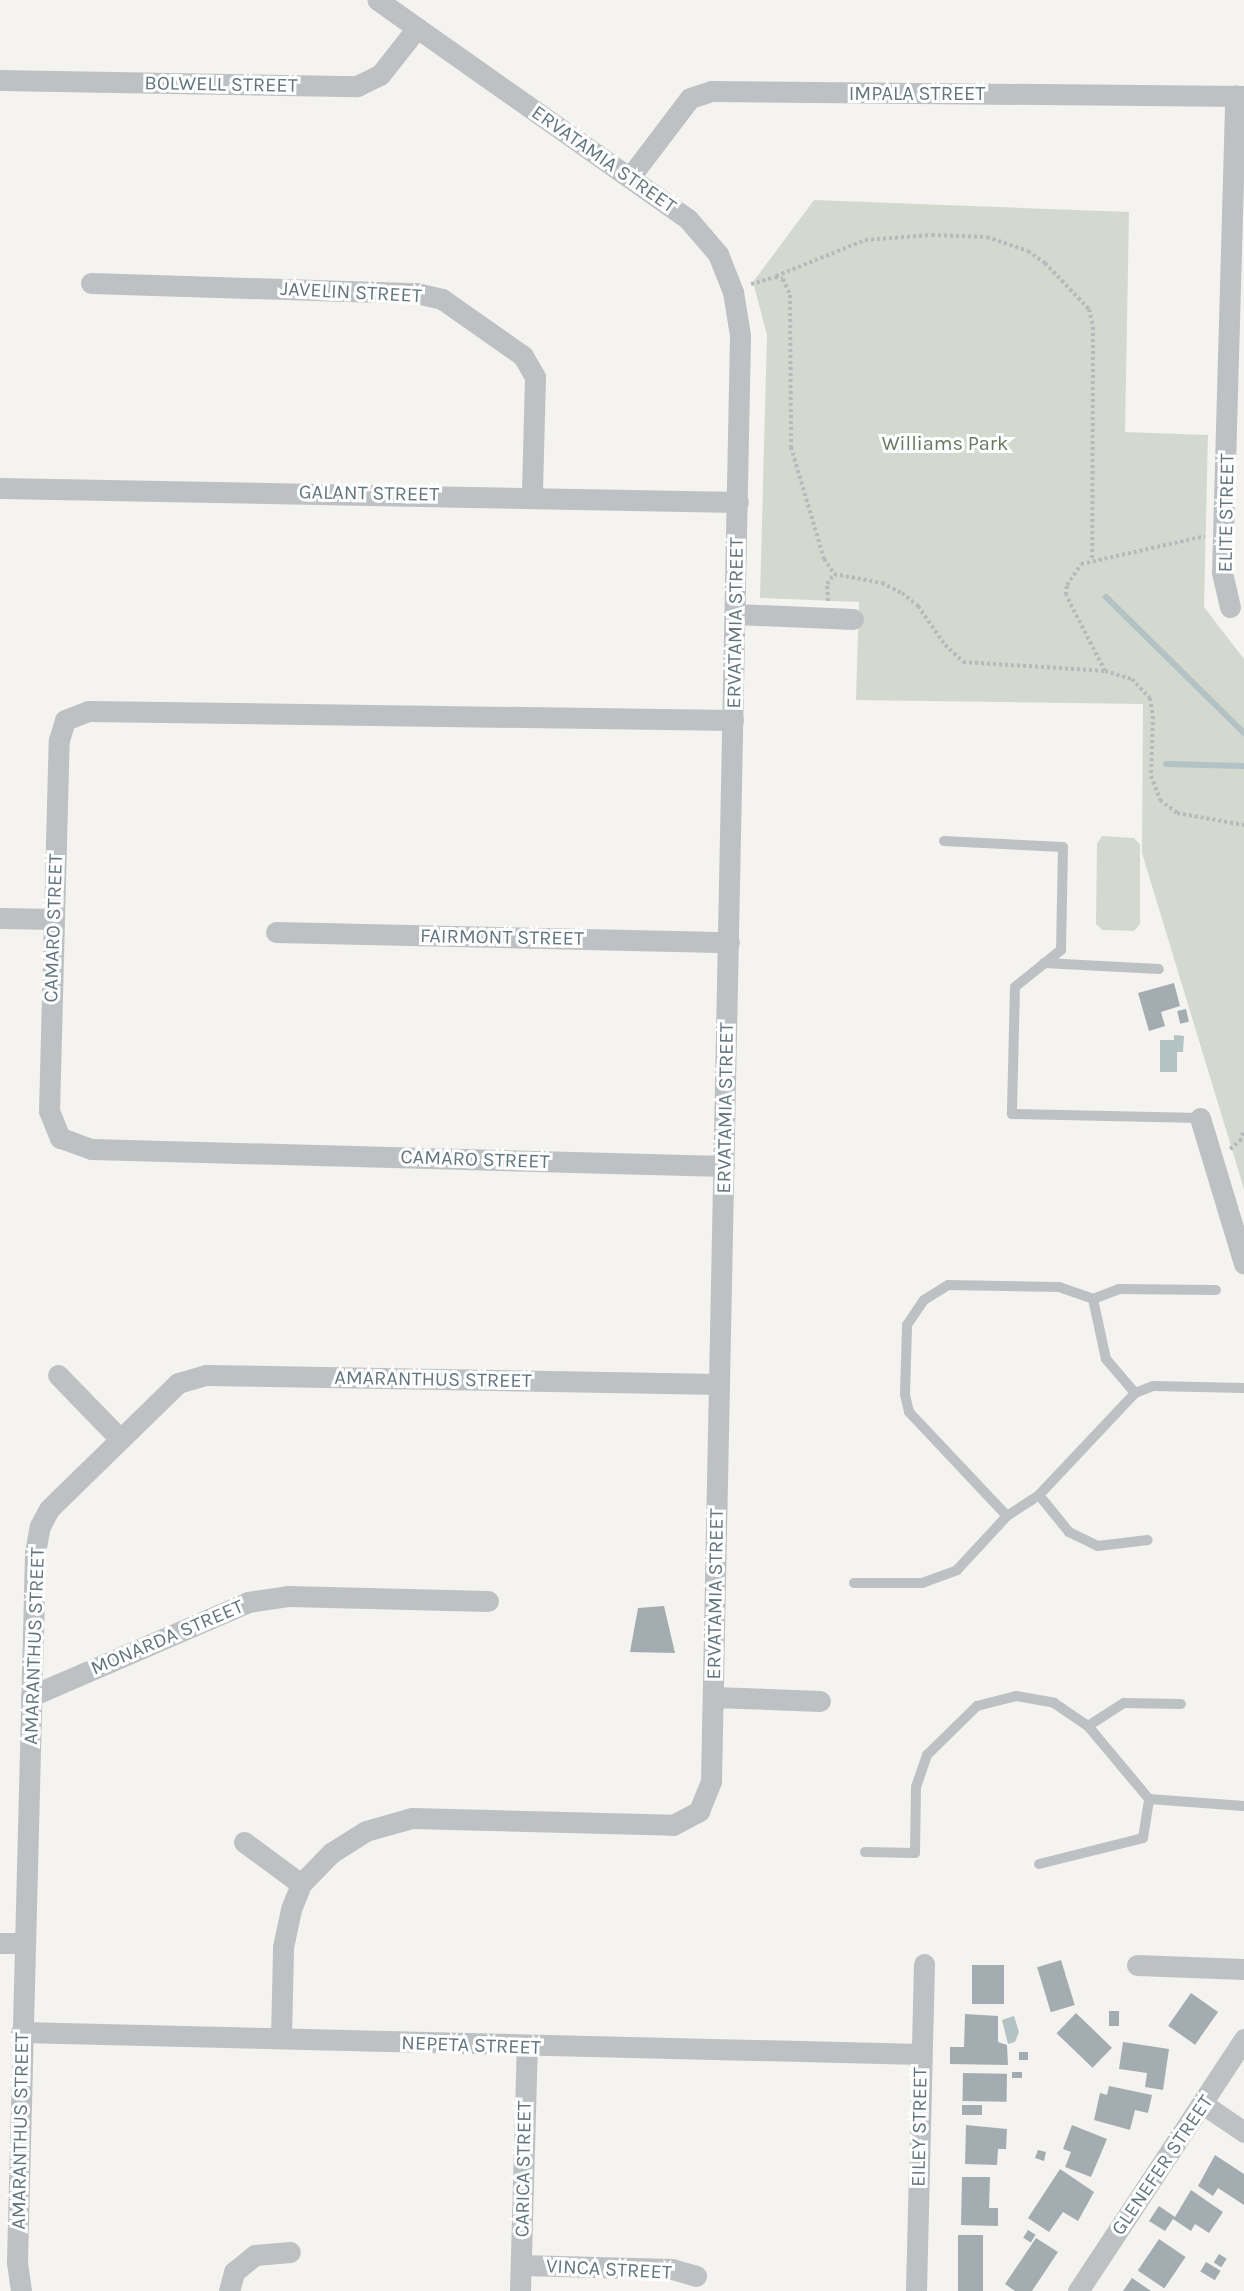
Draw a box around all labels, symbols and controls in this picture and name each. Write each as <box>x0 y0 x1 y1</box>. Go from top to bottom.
street label: BOLWELL STREET <box>144 71 298 97</box>
street label: IMPALA STREET <box>849 81 985 105</box>
street label: ERVATAMIA STREET <box>527 100 681 218</box>
street label: JAVELIN STREET <box>280 276 422 308</box>
park label: Williams Park <box>882 431 1008 455</box>
street label: ELITE STREET <box>1213 453 1239 573</box>
street label: GALANT STREET <box>299 480 439 506</box>
street label: ERVATAMIA STREET <box>722 537 748 709</box>
street label: CAMARO STREET <box>38 853 68 1003</box>
street label: FAIRMONT STREET <box>420 924 584 950</box>
street label: ERVATAMIA STREET <box>712 1022 738 1194</box>
street label: CAMARO STREET <box>400 1144 550 1174</box>
street label: AMARANTHUS STREET <box>334 1365 532 1393</box>
street label: ERVATAMIA STREET <box>702 1508 728 1680</box>
street label: AMARANTHUS STREET <box>19 1547 49 1745</box>
street label: MONARDA STREET <box>87 1594 247 1680</box>
street label: NEPETA STREET <box>401 2031 541 2059</box>
street label: AMARANTHUS STREET <box>6 2032 34 2230</box>
street label: EILEY STREET <box>906 2067 932 2187</box>
street label: GLENEFER STREET <box>1106 2090 1218 2240</box>
street label: CARICA STREET <box>510 2100 536 2238</box>
street label: VINCA STREET <box>546 2254 672 2284</box>

